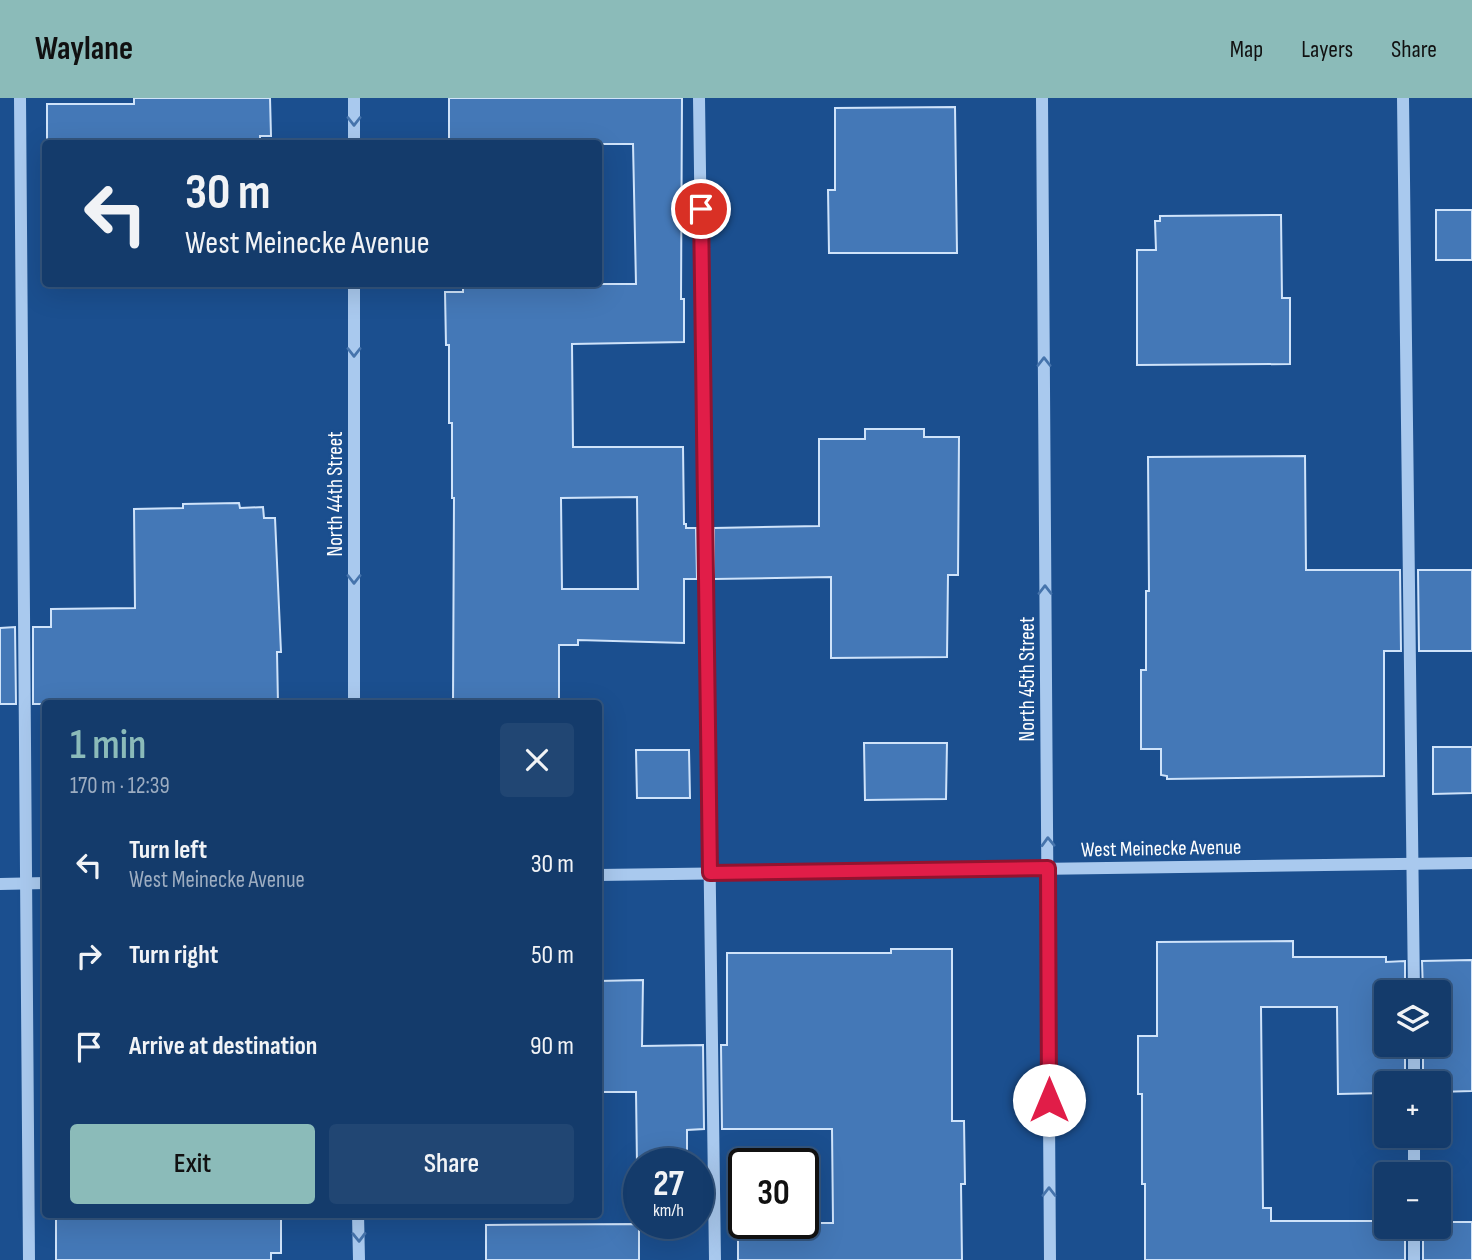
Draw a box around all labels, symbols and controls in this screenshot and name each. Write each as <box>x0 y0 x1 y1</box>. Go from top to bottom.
text: Waylane <box>35 29 133 69</box>
text: Map <box>1230 35 1263 64</box>
text: Layers <box>1301 35 1353 64</box>
text: Share <box>1391 35 1437 64</box>
one-way arrow <box>346 116 362 127</box>
text: 30 m <box>185 164 270 223</box>
icon: left <box>70 168 161 259</box>
pin <box>671 179 731 239</box>
icon: arrive <box>682 190 720 228</box>
text: West Meinecke Avenue <box>185 224 430 263</box>
one-way arrow <box>346 347 362 357</box>
one-way arrow <box>1036 357 1052 367</box>
street label: North 44th Street <box>323 431 348 557</box>
one-way arrow <box>346 574 362 585</box>
one-way arrow <box>1037 584 1053 595</box>
street label: North 45th Street <box>1015 617 1040 741</box>
text: 1 min <box>70 720 146 771</box>
button: close <box>500 723 574 797</box>
text: 170 m · 12:39 <box>70 772 170 800</box>
text: Turn left <box>129 835 207 866</box>
street label: West Meinecke Avenue <box>1081 835 1241 862</box>
one-way arrow <box>1040 836 1055 847</box>
icon: left <box>70 846 108 884</box>
text: 30 m <box>531 849 574 880</box>
text: West Meinecke Avenue <box>129 866 305 894</box>
icon: right <box>70 937 108 975</box>
text: Turn right <box>129 940 218 971</box>
text: 50 m <box>531 940 574 971</box>
map controls <box>1374 980 1451 1239</box>
button: layers <box>1374 980 1451 1057</box>
icon: arrive <box>70 1028 108 1066</box>
text: Arrive at destination <box>129 1031 317 1062</box>
text: 90 m <box>530 1031 574 1062</box>
position arrow <box>1012 1063 1086 1137</box>
button: + <box>1374 1071 1451 1148</box>
button: Exit <box>70 1124 315 1204</box>
button: Share <box>329 1124 574 1204</box>
speed limit sign: 30 <box>728 1148 819 1239</box>
button: − <box>1374 1162 1451 1239</box>
text: 27 <box>653 1163 684 1206</box>
one-way arrow <box>1041 1186 1057 1197</box>
text: km/h <box>653 1200 684 1221</box>
one-way arrow <box>351 1232 367 1243</box>

